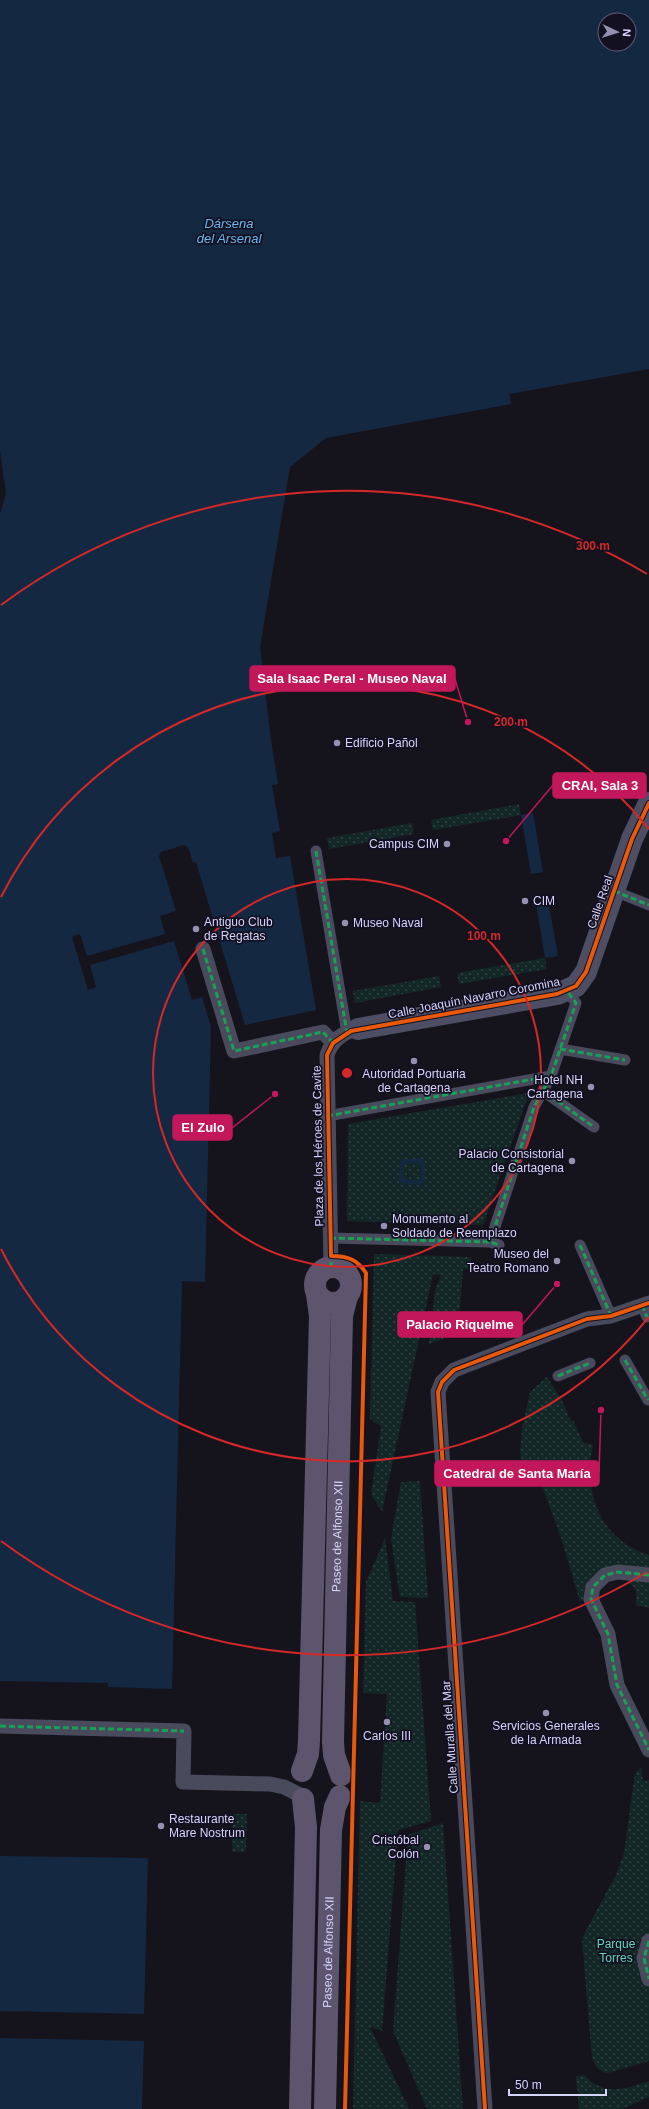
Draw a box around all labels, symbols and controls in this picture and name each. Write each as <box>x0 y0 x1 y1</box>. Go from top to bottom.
north arrow <box>597 12 637 52</box>
text: N <box>621 28 633 37</box>
water label: Dársena del Arsenal <box>197 216 262 246</box>
text: 300 m <box>576 539 610 553</box>
callout: Sala Isaac Peral - Museo Naval <box>250 666 455 691</box>
text: Sala Isaac Peral - Museo Naval <box>257 671 447 686</box>
text: 200 m <box>494 715 528 729</box>
place label: Edificio Pañol <box>345 736 418 750</box>
marker: Edificio Pañol <box>332 738 342 748</box>
callout: CRAI, Sala 3 <box>553 773 646 798</box>
text: CRAI, Sala 3 <box>562 778 638 793</box>
place label: Campus CIM <box>369 837 439 851</box>
marker: Campus CIM <box>442 839 452 849</box>
street label: Calle Real <box>584 874 616 930</box>
place label: CIM <box>533 894 555 908</box>
marker: CIM <box>520 896 530 906</box>
place label: Antiguo Club de Regatas <box>204 915 273 943</box>
place label: Museo Naval <box>353 916 423 930</box>
marker: Museo Naval <box>340 918 350 928</box>
marker: Antiguo Club de Regatas <box>191 924 201 934</box>
text: 100 m <box>467 929 501 943</box>
street label: Calle Joaquín Navarro Coromina <box>387 974 561 1022</box>
marker: Autoridad Portuaria de Cartagena <box>409 1056 419 1066</box>
street label: Plaza de los Héroes de Cavite <box>310 1065 326 1227</box>
centre of rings <box>340 1066 354 1080</box>
place label: Autoridad Portuaria de Cartagena <box>362 1067 466 1095</box>
place label: Hotel NH Cartagena <box>527 1073 583 1101</box>
marker: Hotel NH Cartagena <box>586 1082 596 1092</box>
callout: El Zulo <box>173 1115 232 1140</box>
text: El Zulo <box>181 1120 225 1135</box>
place label: Palacio Consistorial de Cartagena <box>459 1147 564 1175</box>
marker: Palacio Consistorial de Cartagena <box>567 1156 577 1166</box>
place label: Monumento al Soldado de Reemplazo <box>392 1212 517 1240</box>
marker: Monumento al Soldado de Reemplazo <box>379 1221 389 1231</box>
place label: Museo del Teatro Romano <box>467 1247 549 1275</box>
marker: Museo del Teatro Romano <box>552 1256 562 1266</box>
callout: Palacio Riquelme <box>398 1312 522 1337</box>
text: Palacio Riquelme <box>406 1317 514 1332</box>
callout: Catedral de Santa María <box>435 1461 599 1486</box>
text: Catedral de Santa María <box>443 1466 591 1481</box>
street label: Paseo de Alfonso XII <box>329 1480 346 1592</box>
street label: Calle Muralla del Mar <box>439 1680 461 1794</box>
marker: Servicios Generales de la Armada <box>541 1708 551 1718</box>
marker: Carlos III <box>382 1717 392 1727</box>
place label: Servicios Generales de la Armada <box>492 1719 600 1747</box>
place label: Carlos III <box>363 1729 411 1743</box>
place label: Restaurante Mare Nostrum <box>169 1812 245 1840</box>
marker: Restaurante Mare Nostrum <box>156 1821 166 1831</box>
place label: Cristóbal Colón <box>372 1833 419 1861</box>
marker: Cristóbal Colón <box>422 1842 432 1852</box>
street label: Paseo de Alfonso XII <box>320 1896 337 2008</box>
park label: Parque Torres <box>597 1937 636 1965</box>
scale bar <box>509 2071 606 2097</box>
text: 50 m <box>515 2078 542 2092</box>

